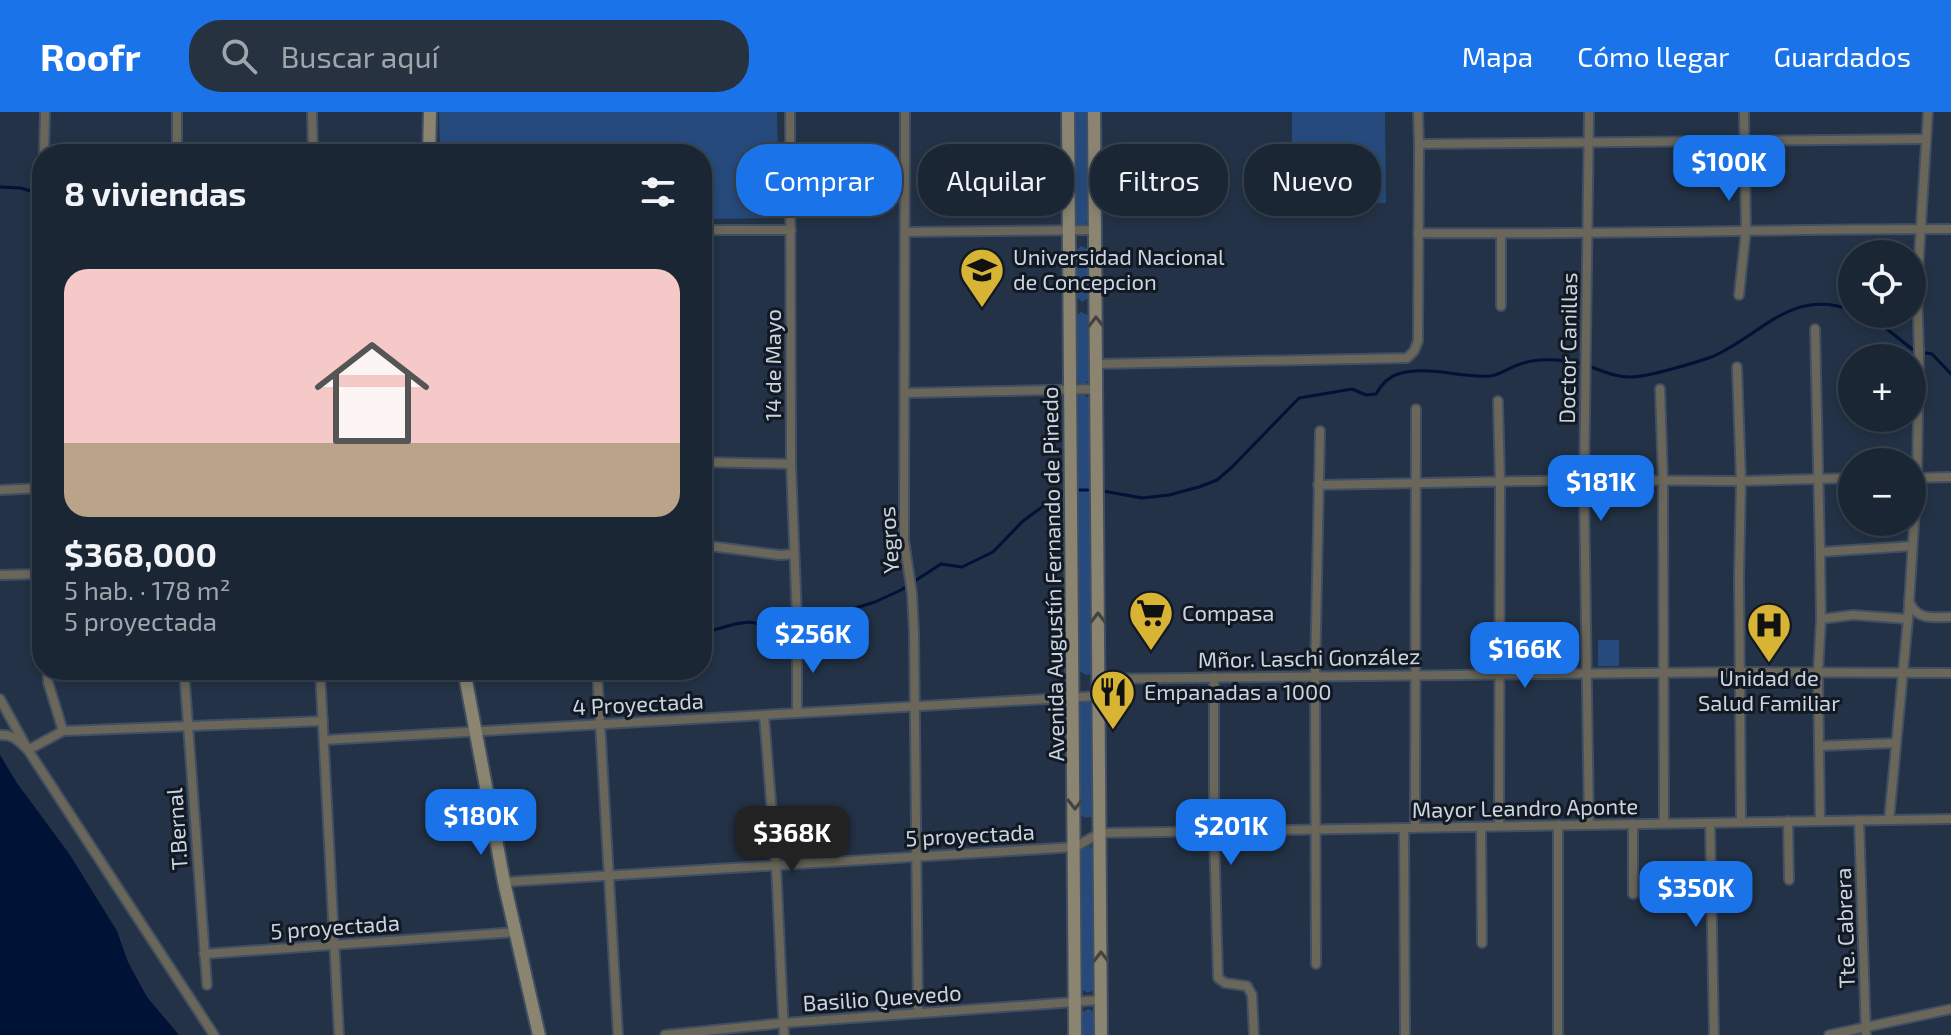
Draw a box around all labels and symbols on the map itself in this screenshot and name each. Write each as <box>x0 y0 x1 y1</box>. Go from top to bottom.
pin: $100K <box>1673 135 1785 203</box>
place label: Universidad Nacional de Concepcion <box>1013 243 1225 294</box>
school or university icon: Universidad Nacional de Concepcion <box>958 246 1006 309</box>
street label: Doctor Canillas <box>1553 272 1581 424</box>
street label: 14 de Mayo <box>759 309 785 421</box>
one-way arrow <box>1087 315 1105 328</box>
street label: Avenida Augustín Fernando de Pinedo <box>1036 386 1068 762</box>
pin: $181K <box>1545 455 1657 523</box>
street label: Yegros <box>873 506 903 575</box>
supermarket icon: Compasa <box>1127 589 1175 652</box>
place label: Compasa <box>1182 599 1274 625</box>
hospital icon: Unidad de Salud Familiar <box>1745 601 1793 664</box>
pin: $256K <box>757 607 869 675</box>
one-way arrow <box>1089 611 1107 624</box>
pin: $166K <box>1469 622 1581 690</box>
street label: Mñor. Laschi González <box>1197 642 1420 672</box>
place label: Unidad de Salud Familiar <box>1698 664 1840 715</box>
restaurant icon: Empanadas a 1000 <box>1089 668 1137 731</box>
place label: Empanadas a 1000 <box>1144 678 1332 704</box>
street label: 4 Proyectada <box>572 687 704 719</box>
street label: T.Bernal <box>160 787 192 871</box>
pin: $180K <box>425 789 537 857</box>
street label: Mayor Leandro Aponte <box>1412 792 1638 822</box>
one-way arrow <box>1066 798 1083 811</box>
pin: $201K <box>1175 799 1287 867</box>
pin: $368K <box>736 806 848 874</box>
street label: 5 proyectada <box>905 818 1035 850</box>
pin: $350K <box>1640 861 1752 929</box>
street label: Tte. Cabrera <box>1829 867 1859 989</box>
street label: 5 proyectada <box>269 909 400 943</box>
one-way arrow <box>1092 950 1109 963</box>
street label: Basilio Quevedo <box>802 978 962 1017</box>

